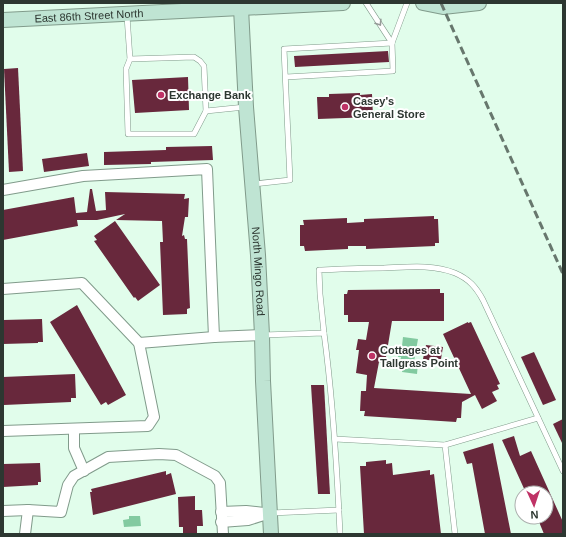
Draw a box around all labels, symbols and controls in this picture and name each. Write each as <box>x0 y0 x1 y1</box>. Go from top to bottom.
street label: East 86th Street North <box>34 7 144 24</box>
one-way arrow <box>374 19 382 26</box>
place label: Exchange Bank <box>169 89 252 101</box>
marker: Exchange Bank <box>156 90 166 100</box>
place label: Casey's General Store <box>353 95 425 120</box>
marker: Casey's General Store <box>340 102 350 112</box>
street label: North Mingo Road <box>250 226 267 316</box>
place label: Cottages at Tallgrass Point <box>380 344 458 369</box>
marker: Cottages at Tallgrass Point <box>367 351 377 361</box>
north arrow <box>514 485 554 525</box>
text: N <box>530 509 539 521</box>

